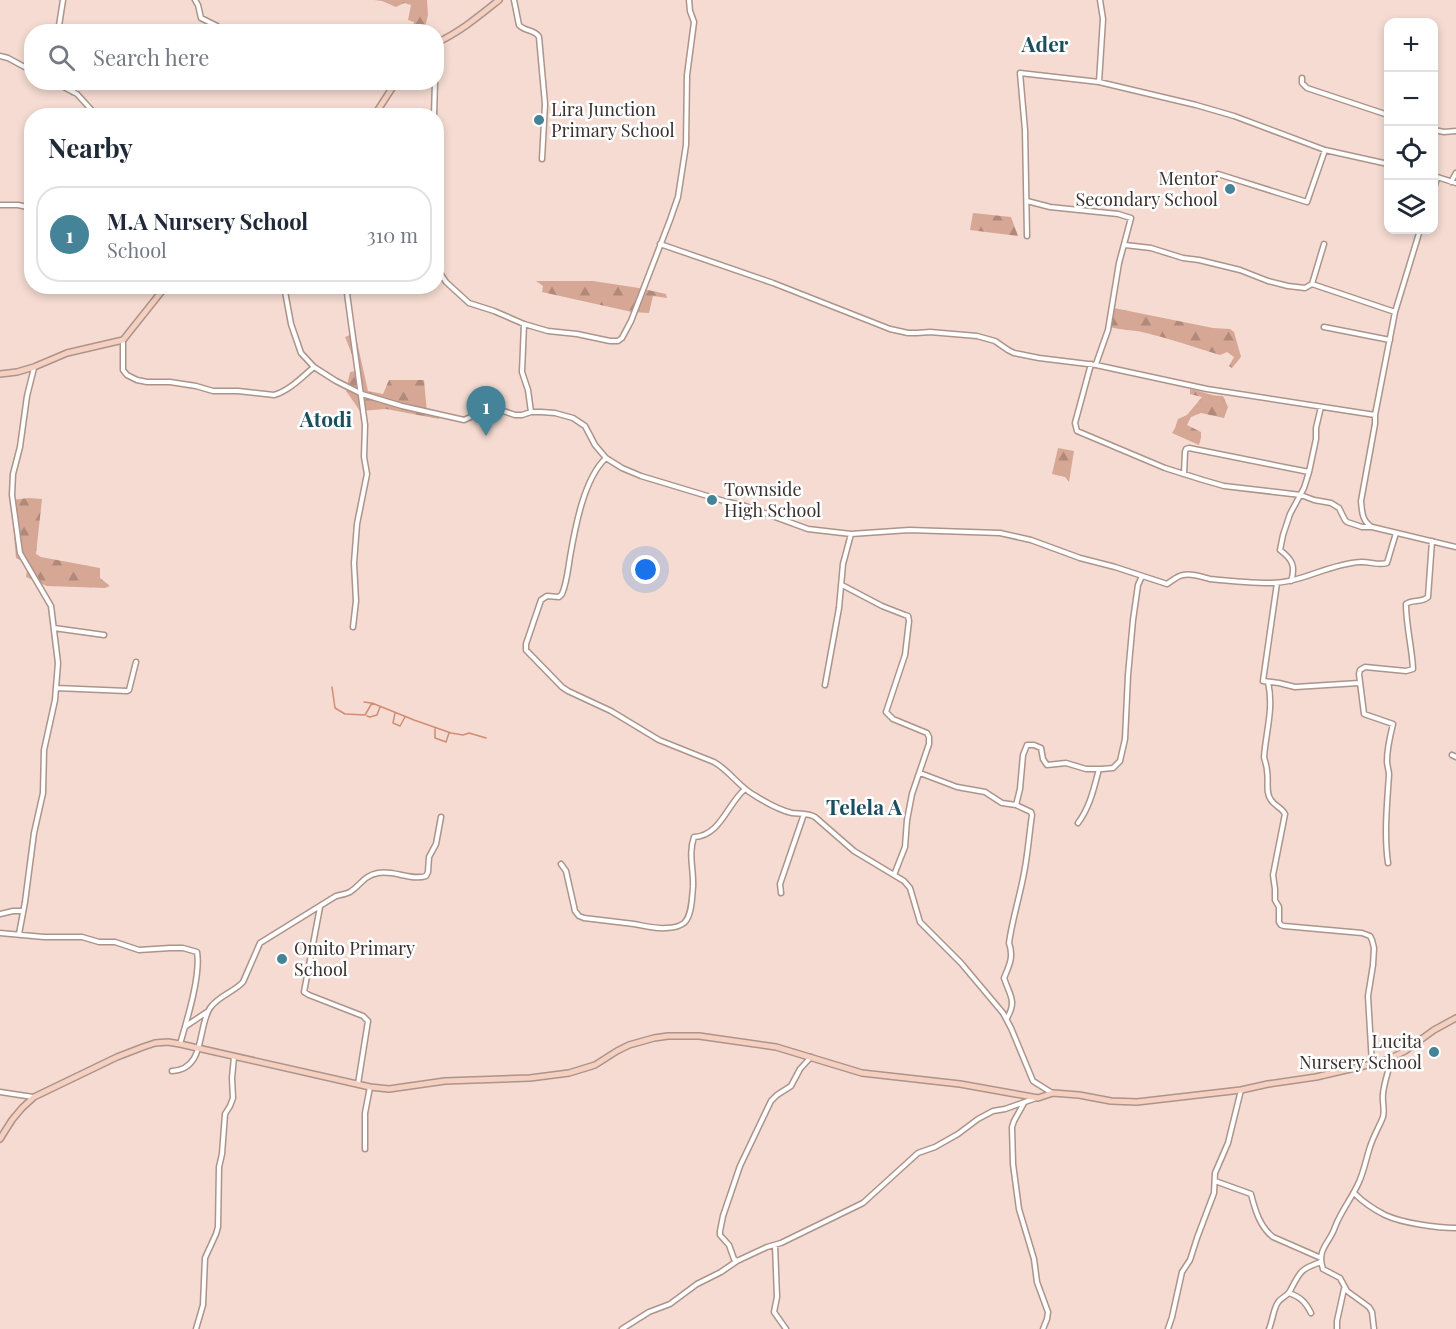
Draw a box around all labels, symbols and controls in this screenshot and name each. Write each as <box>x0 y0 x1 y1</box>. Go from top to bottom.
map controls <box>1384 18 1438 234</box>
button: + <box>1384 18 1438 72</box>
search box <box>24 24 444 90</box>
district label: Ader <box>1021 29 1069 57</box>
icon: search <box>45 41 78 74</box>
text: Search here <box>93 42 209 72</box>
button: − <box>1384 72 1438 126</box>
place label: Lira Junction Primary School <box>551 97 675 142</box>
marker: Lira Junction Primary School <box>532 113 546 127</box>
button: locate <box>1384 126 1438 180</box>
text: Nearby <box>48 130 133 165</box>
place label: Mentor Secondary School <box>1076 166 1218 211</box>
button: layers <box>1384 180 1438 234</box>
marker: Mentor Secondary School <box>1223 182 1237 196</box>
text: M.A Nursery School <box>107 206 308 236</box>
text: 1 <box>66 221 73 248</box>
text: 310 m <box>367 221 418 248</box>
text: School <box>107 236 167 263</box>
pin: 1 <box>466 386 506 436</box>
district label: Atodi <box>299 404 353 432</box>
place label: Townside High School <box>724 477 821 522</box>
marker: Townside High School <box>705 493 719 507</box>
your location <box>631 555 660 584</box>
district label: Telela A <box>826 792 903 820</box>
place label: Omito Primary School <box>294 936 415 981</box>
marker: Omito Primary School <box>275 952 289 966</box>
place label: Lucita Nursery School <box>1299 1029 1422 1074</box>
marker: Lucita Nursery School <box>1427 1045 1441 1059</box>

